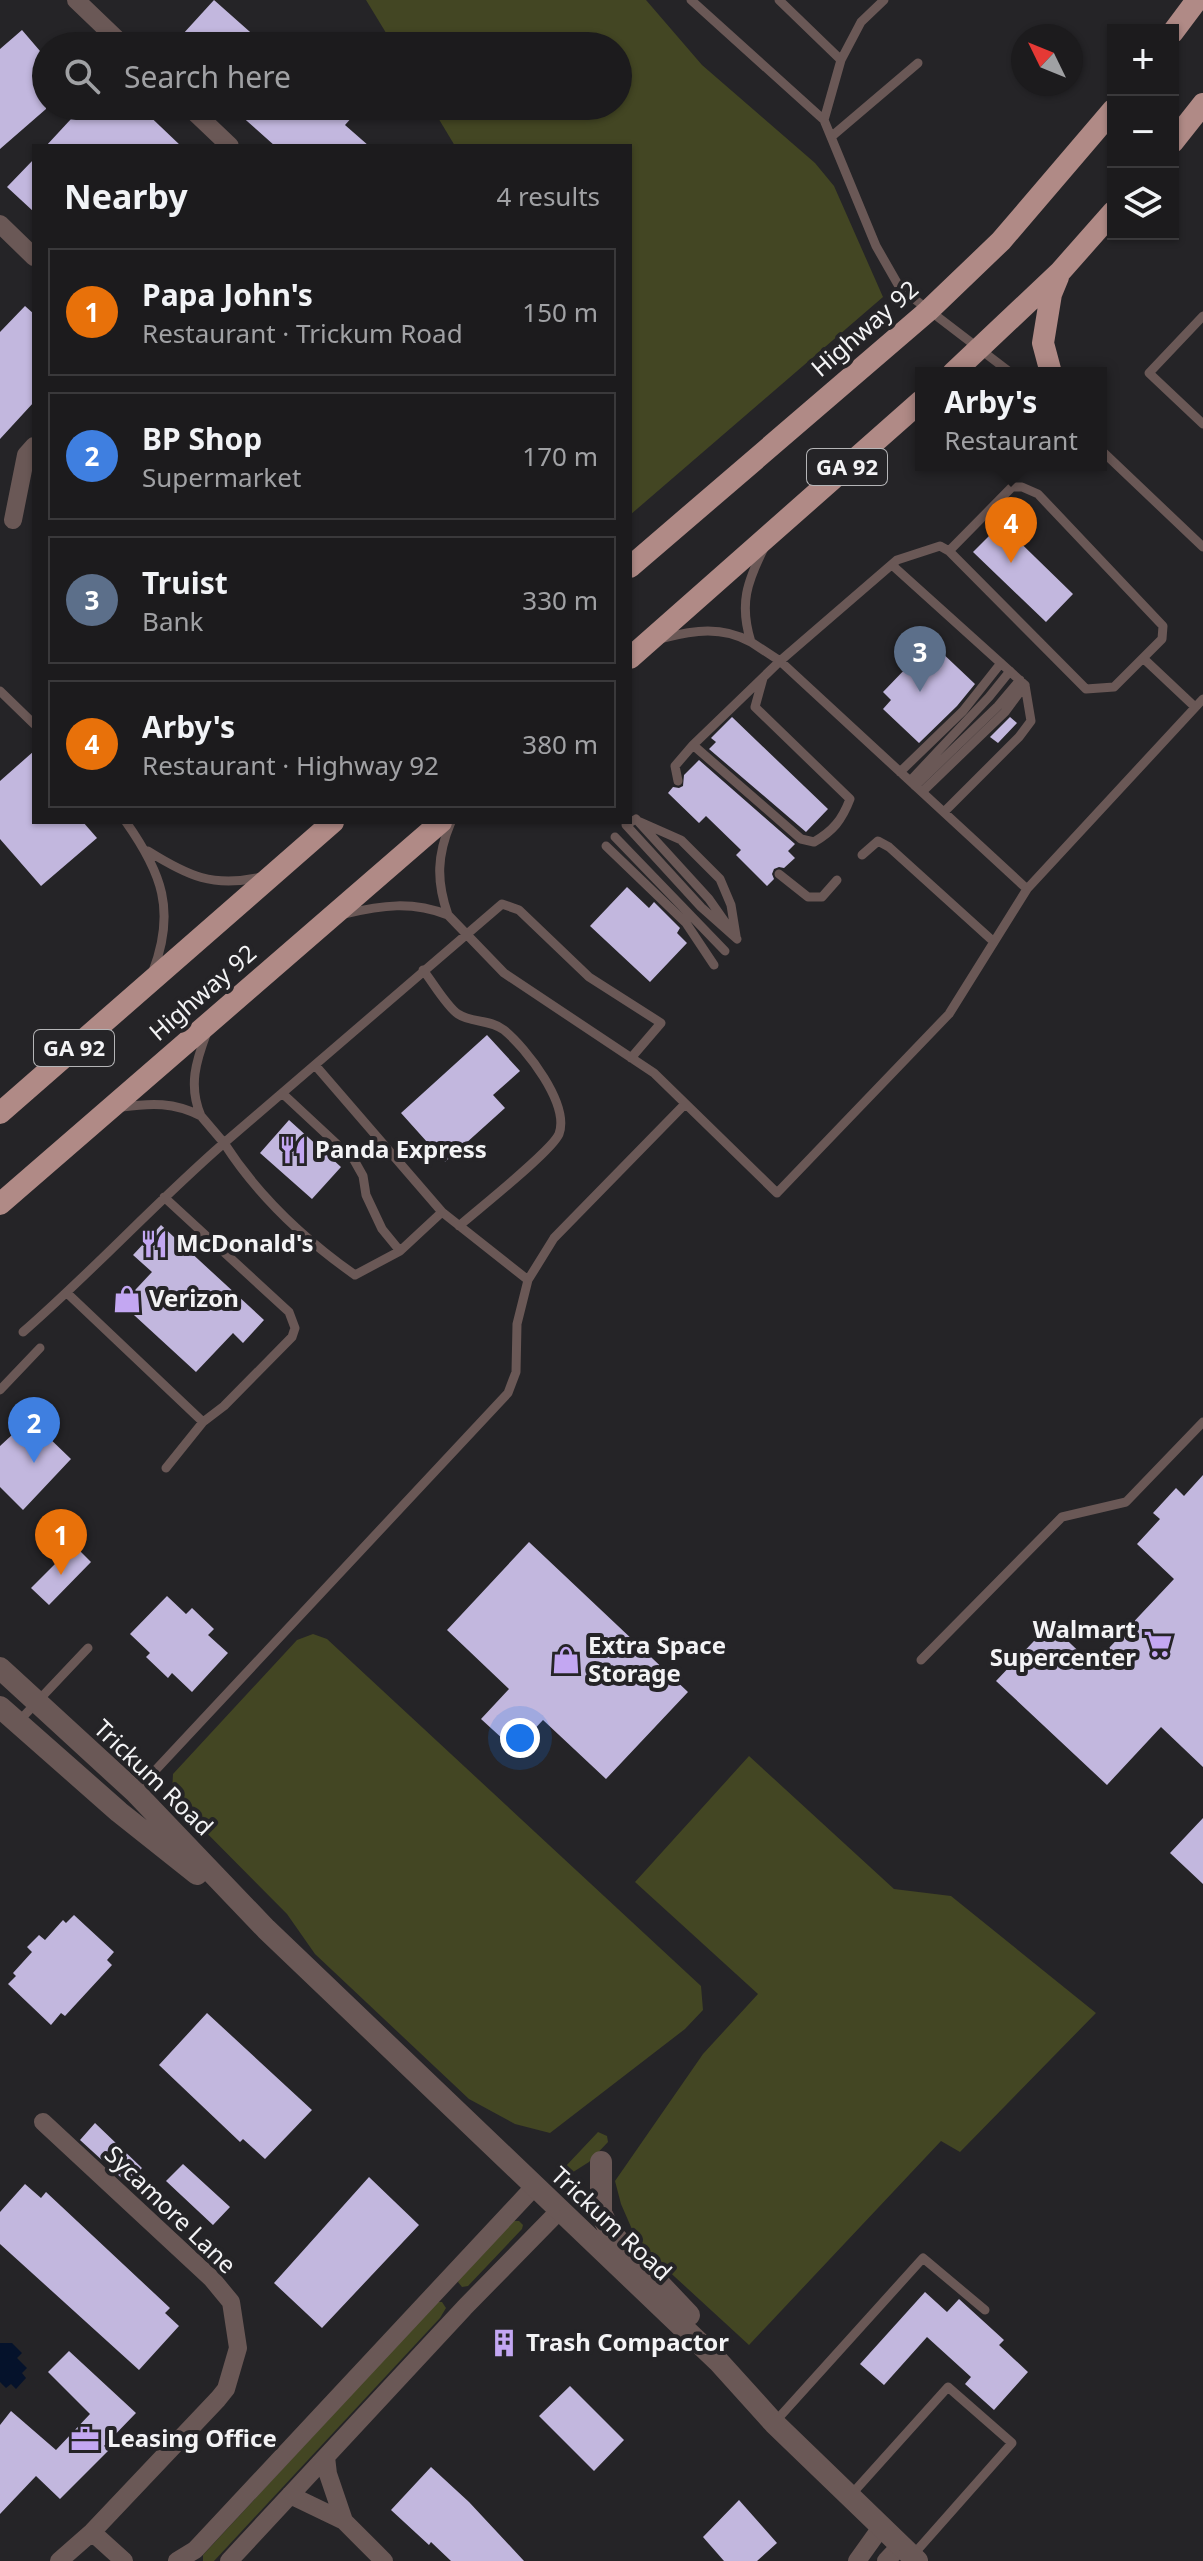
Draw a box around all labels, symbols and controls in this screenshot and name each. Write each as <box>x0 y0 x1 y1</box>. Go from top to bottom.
north arrow <box>1011 24 1083 96</box>
map controls <box>1107 24 1179 240</box>
button: + <box>1107 24 1179 96</box>
search box <box>32 32 632 120</box>
icon: search <box>60 54 104 98</box>
text: Search here <box>124 56 291 97</box>
button: − <box>1107 96 1179 168</box>
button: layers <box>1107 168 1179 240</box>
text: Nearby <box>64 173 188 219</box>
text: 4 results <box>496 178 600 214</box>
street label: Highway 92 <box>803 272 925 384</box>
text: Papa John's <box>142 274 313 315</box>
text: 1 <box>85 294 99 330</box>
text: 150 m <box>522 294 598 330</box>
text: Restaurant · Trickum Road <box>142 315 463 351</box>
popup <box>915 367 1107 471</box>
text: Arby's <box>944 381 1037 422</box>
text: BP Shop <box>142 418 262 459</box>
text: Restaurant <box>944 422 1078 458</box>
text: 2 <box>85 438 99 474</box>
text: 170 m <box>522 438 598 474</box>
road number: GA 92 <box>807 449 887 485</box>
text: Supermarket <box>142 459 301 495</box>
pin: 4 <box>985 497 1037 563</box>
text: Truist <box>142 562 228 603</box>
text: 3 <box>85 582 99 618</box>
text: 330 m <box>522 582 598 618</box>
text: Bank <box>142 603 203 639</box>
pin: 3 <box>894 626 946 692</box>
text: Arby's <box>142 706 235 747</box>
text: 4 <box>85 726 99 762</box>
text: 380 m <box>522 726 598 762</box>
text: Restaurant · Highway 92 <box>142 747 439 783</box>
street label: Highway 92 <box>141 936 263 1048</box>
road number: GA 92 <box>34 1030 114 1066</box>
place label: Panda Express <box>315 1132 487 1165</box>
restaurant icon: Panda Express <box>278 1135 308 1165</box>
place label: McDonald's <box>176 1226 314 1259</box>
restaurant icon: McDonald's <box>139 1229 169 1259</box>
place label: Verizon <box>149 1281 239 1314</box>
shop icon: Verizon <box>112 1284 142 1314</box>
pin: 2 <box>8 1397 60 1463</box>
pin: 1 <box>35 1509 87 1575</box>
place label: Walmart Supercenter <box>990 1612 1136 1673</box>
place label: Extra Space Storage <box>588 1628 726 1689</box>
supermarket icon: Walmart Supercenter <box>1143 1629 1173 1659</box>
shop icon: Extra Space Storage <box>551 1645 581 1675</box>
street label: Trickum Road <box>87 1712 221 1842</box>
your location <box>500 1718 540 1758</box>
street label: Sycamore Lane <box>98 2138 244 2280</box>
street label: Trickum Road <box>545 2158 680 2287</box>
place label: Trash Compactor <box>526 2325 729 2358</box>
building icon: Trash Compactor <box>489 2328 519 2358</box>
place label: Leasing Office <box>107 2421 277 2454</box>
office icon: Leasing Office <box>70 2424 100 2454</box>

